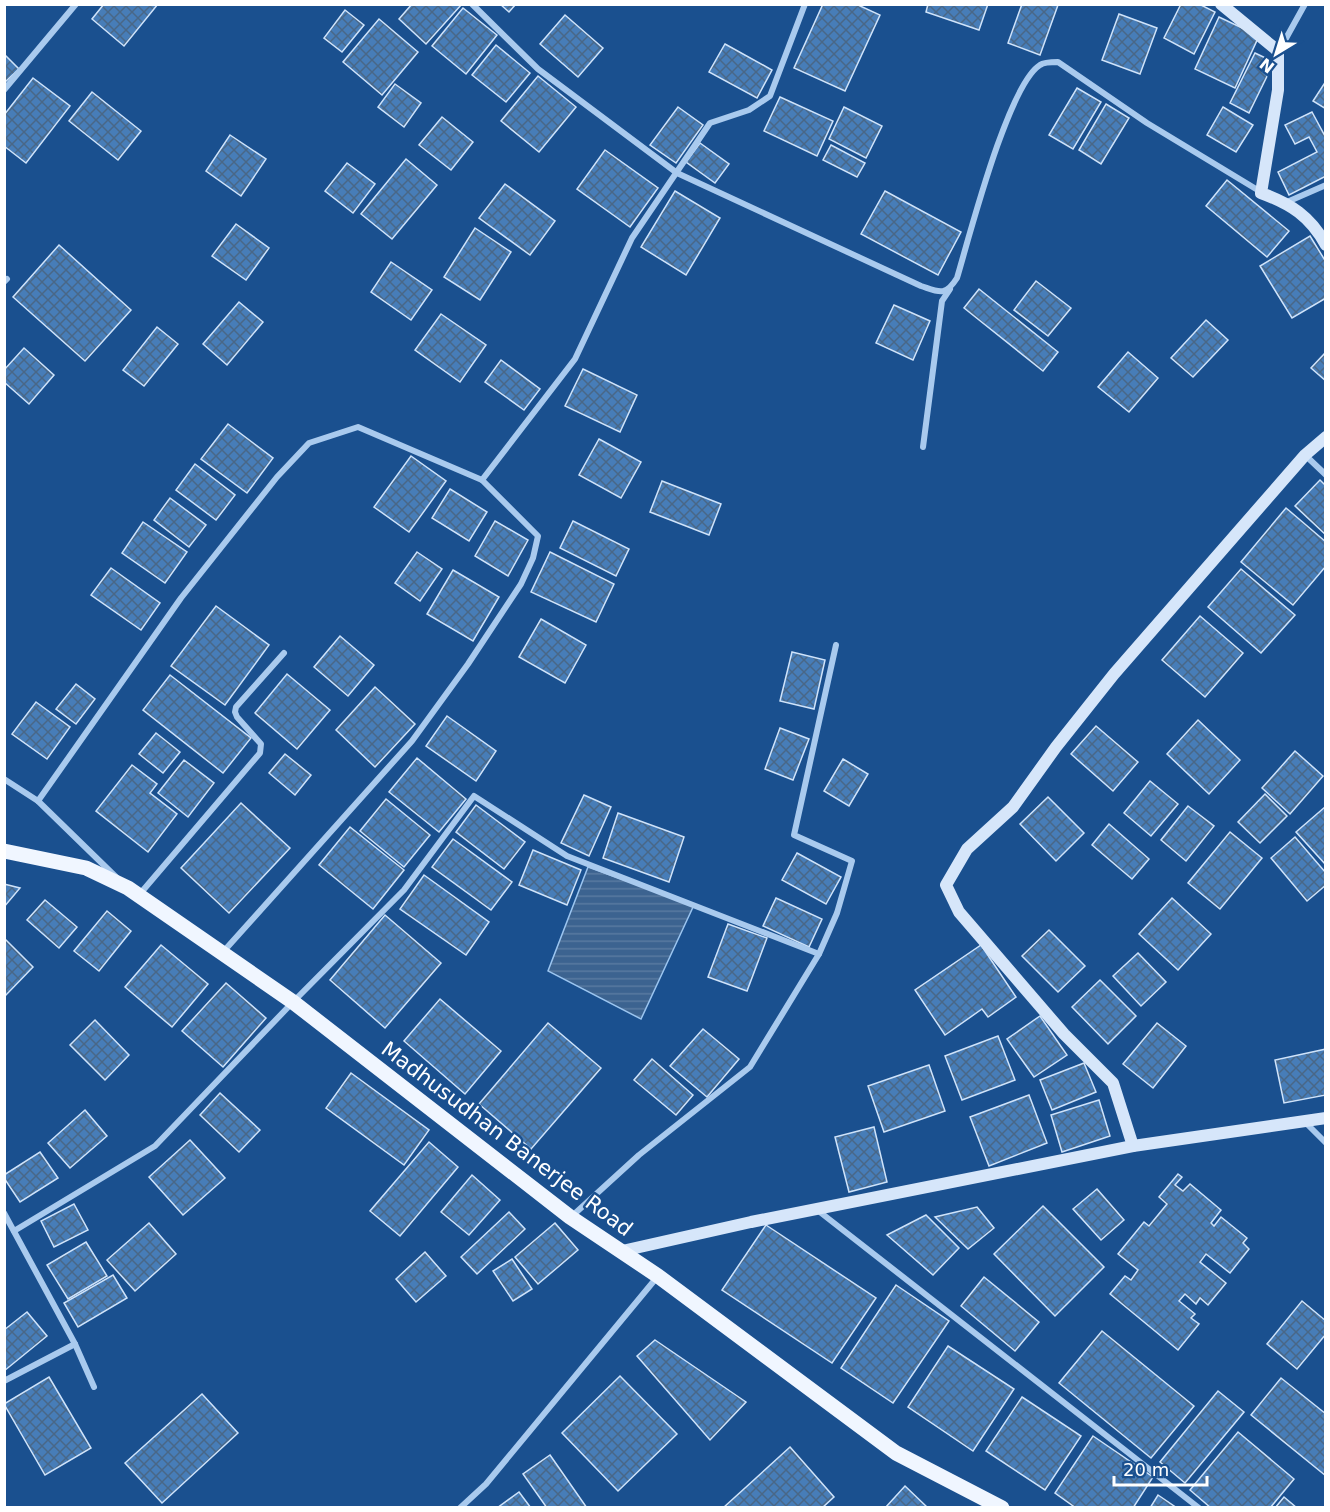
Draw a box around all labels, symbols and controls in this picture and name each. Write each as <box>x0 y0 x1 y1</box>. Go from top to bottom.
north arrow <box>1246 24 1306 84</box>
text: N <box>1256 54 1278 77</box>
street label: Madhusudhan Banerjee Road <box>377 1037 637 1241</box>
scale bar <box>1114 1449 1207 1487</box>
text: 20 m <box>1123 1459 1169 1480</box>

